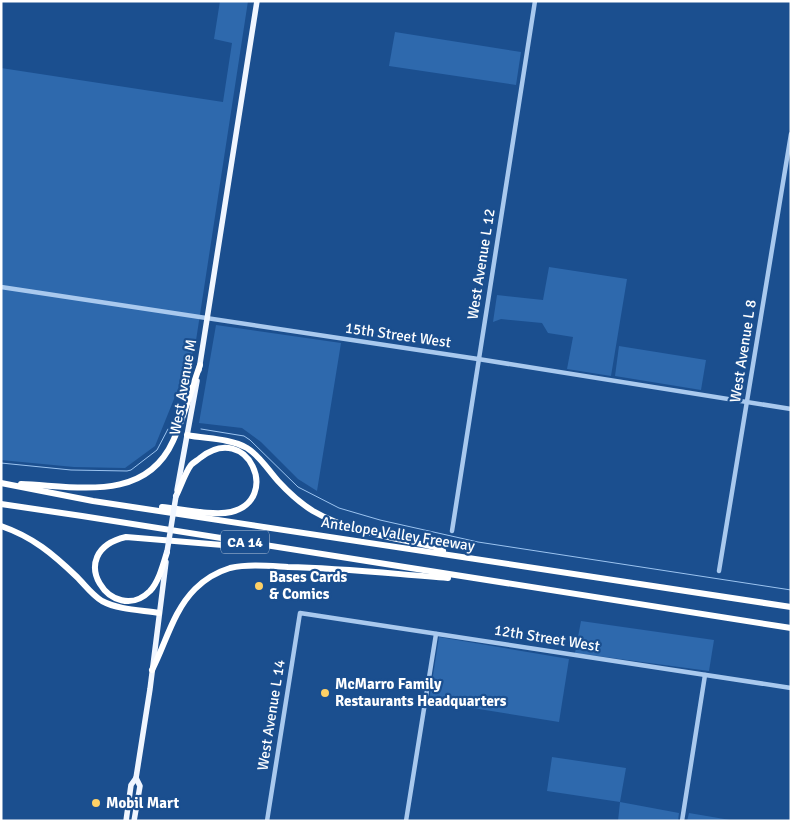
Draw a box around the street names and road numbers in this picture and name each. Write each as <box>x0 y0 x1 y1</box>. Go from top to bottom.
street label: West Avenue L 12 <box>463 207 499 321</box>
street label: West Avenue L 8 <box>726 298 760 404</box>
street label: 15th Street West <box>344 319 452 351</box>
street label: West Avenue M <box>166 338 200 436</box>
street label: Antelope Valley Freeway <box>320 513 476 555</box>
road number: CA 14 <box>221 530 269 554</box>
street label: 12th Street West <box>493 621 601 655</box>
street label: West Avenue L 14 <box>253 658 289 772</box>

